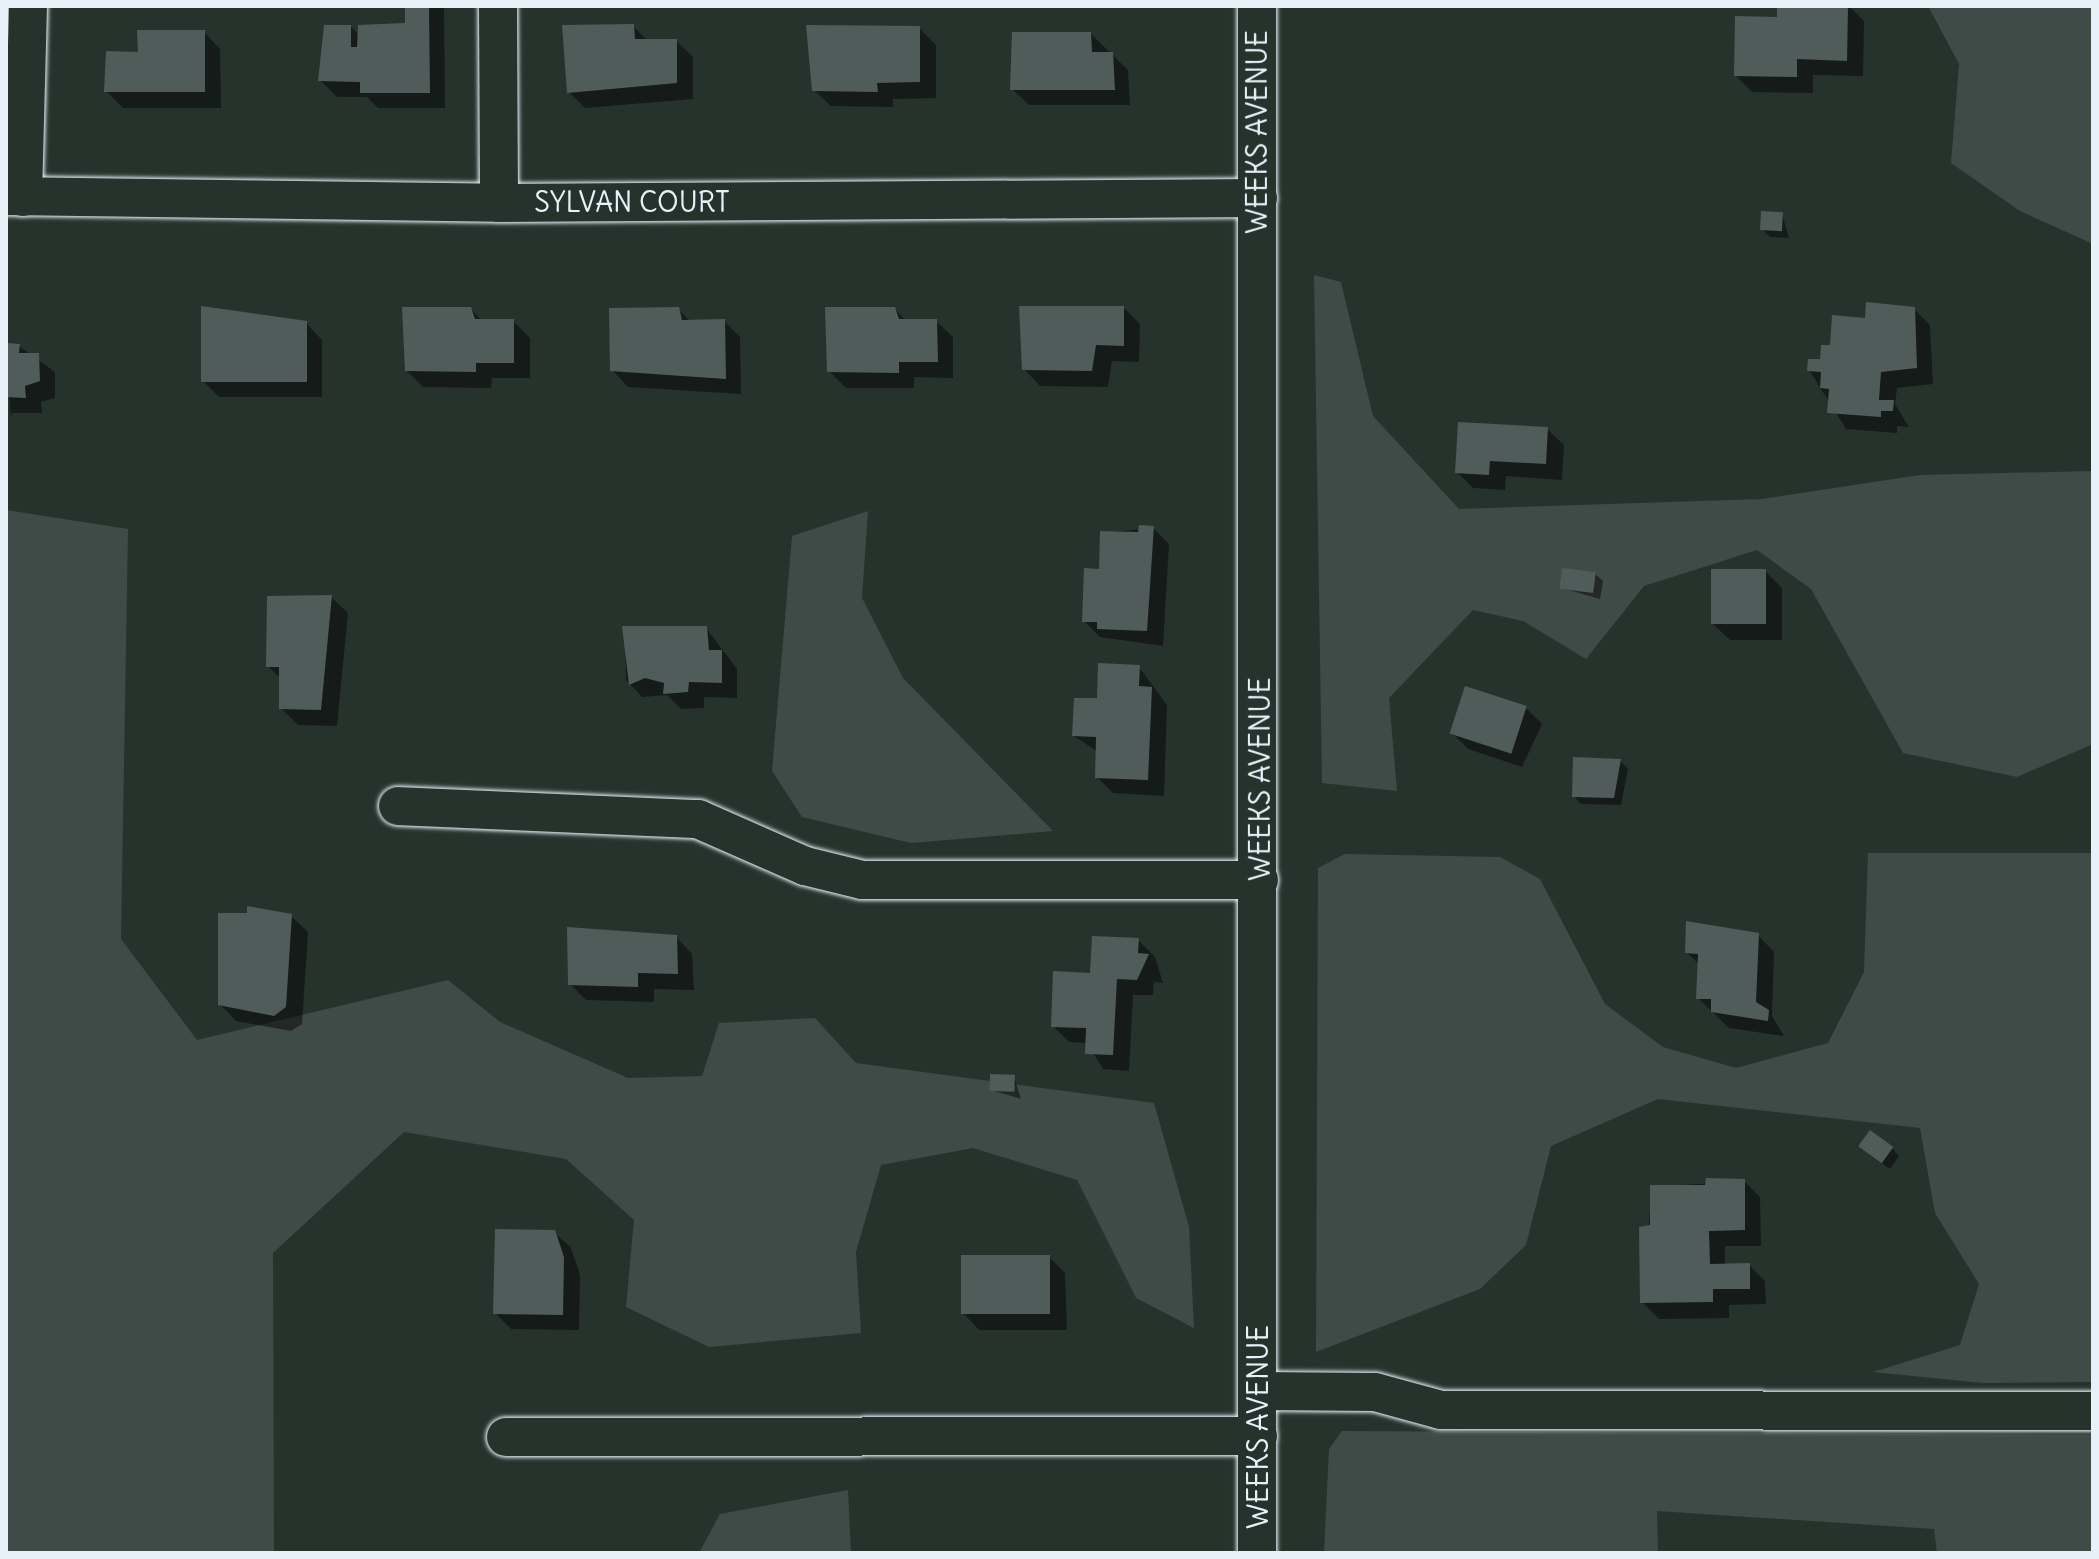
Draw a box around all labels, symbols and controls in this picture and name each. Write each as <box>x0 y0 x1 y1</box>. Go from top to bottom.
street label: WEEKS AVENUE <box>1240 30 1274 234</box>
street label: SYLVAN COURT <box>534 185 730 219</box>
street label: WEEKS AVENUE <box>1243 677 1277 881</box>
street label: WEEKS AVENUE <box>1241 1325 1275 1529</box>

